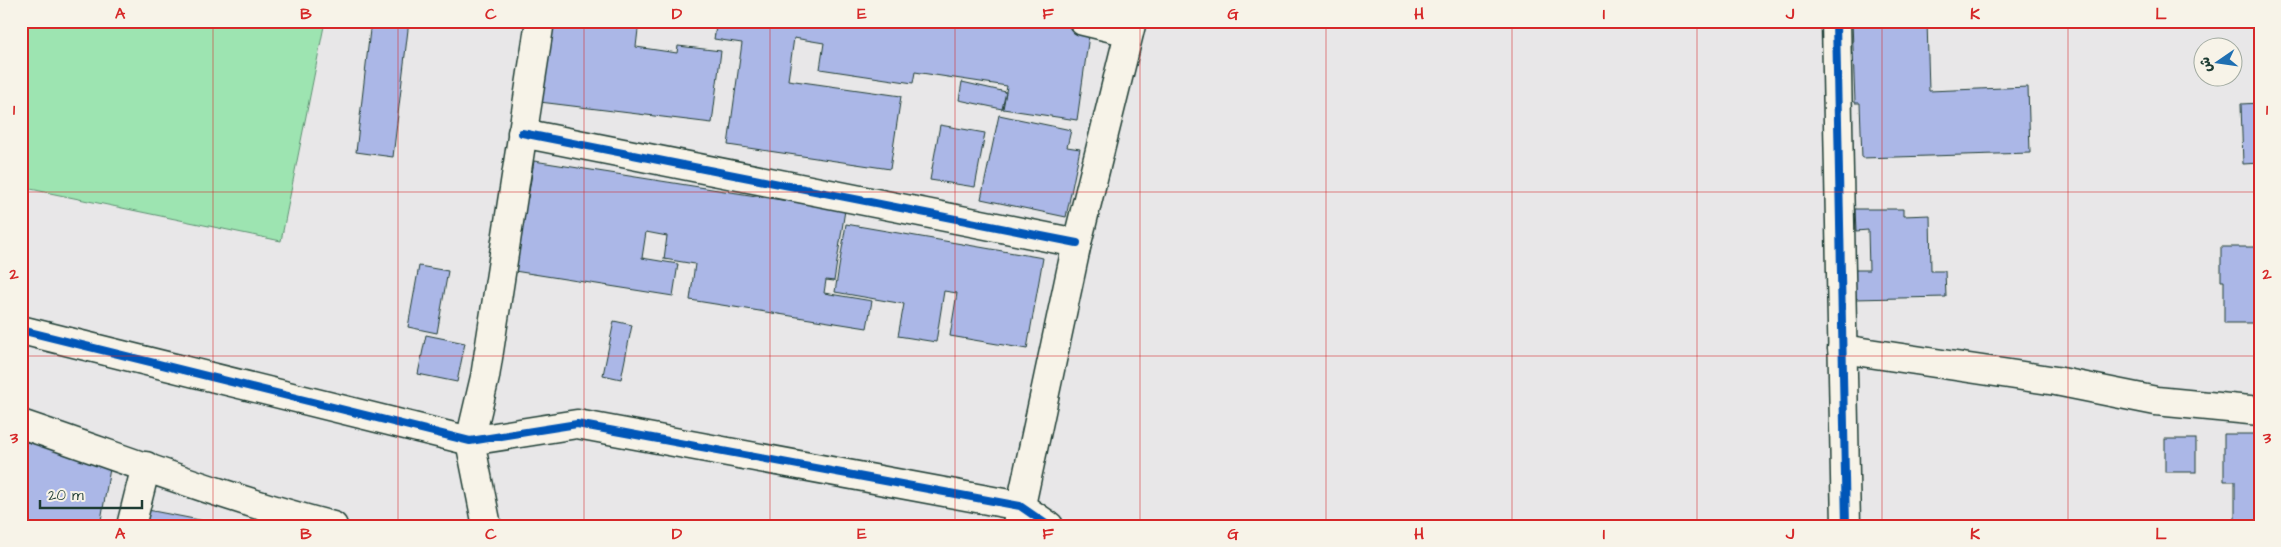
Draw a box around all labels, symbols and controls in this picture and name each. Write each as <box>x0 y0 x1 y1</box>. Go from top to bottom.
text: A <box>115 3 126 25</box>
text: B <box>300 3 312 25</box>
text: C <box>485 3 497 25</box>
text: D <box>672 3 683 25</box>
text: E <box>857 3 867 25</box>
text: F <box>1042 3 1054 25</box>
text: G <box>1227 3 1239 25</box>
text: H <box>1414 3 1424 25</box>
text: I <box>1603 3 1605 25</box>
text: J <box>1785 3 1795 25</box>
text: K <box>1970 3 1980 25</box>
text: L <box>2155 3 2167 25</box>
north arrow <box>2194 38 2244 88</box>
text: ش <box>2195 55 2218 74</box>
text: 1 <box>13 99 16 121</box>
text: 1 <box>2266 99 2269 121</box>
text: 2 <box>8 263 19 285</box>
text: 2 <box>2261 263 2272 285</box>
text: 3 <box>9 427 19 449</box>
text: 3 <box>2262 427 2272 449</box>
scale bar <box>40 477 142 509</box>
text: 20 m <box>48 485 84 506</box>
text: A <box>115 523 126 545</box>
text: B <box>300 523 312 545</box>
text: C <box>485 523 497 545</box>
text: D <box>672 523 683 545</box>
text: E <box>857 523 867 545</box>
text: F <box>1042 523 1054 545</box>
text: G <box>1227 523 1239 545</box>
text: H <box>1414 523 1424 545</box>
text: I <box>1603 523 1605 545</box>
text: J <box>1785 523 1795 545</box>
text: K <box>1970 523 1980 545</box>
text: L <box>2155 523 2167 545</box>

